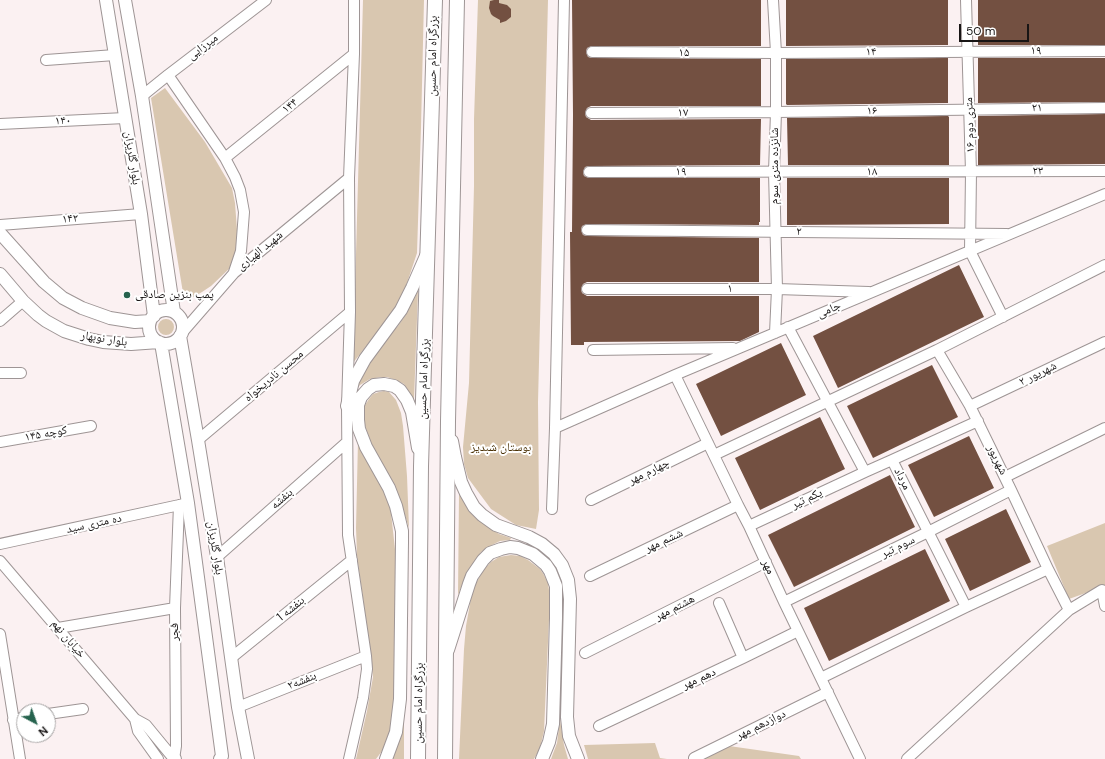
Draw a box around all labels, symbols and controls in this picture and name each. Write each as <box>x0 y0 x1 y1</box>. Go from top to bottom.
street label: بزرگراه امام حسین <box>425 15 441 97</box>
scale bar <box>961 16 1031 42</box>
text: 50 m <box>966 23 995 39</box>
street label: میرزایی <box>185 31 221 63</box>
street label: ۱۹ <box>1031 44 1041 58</box>
street label: ۱۴ <box>865 45 877 59</box>
street label: ۱۵ <box>679 46 689 60</box>
street label: ۱۴۴ <box>279 95 301 117</box>
street label: ۱۶ متری دوم <box>962 97 978 153</box>
street label: ۲۱ <box>1031 101 1043 115</box>
street label: ۱۶ <box>866 104 878 118</box>
street label: ۱۷ <box>678 106 688 120</box>
street label: ۱۴۰ <box>55 113 71 129</box>
street label: شانزده متری سوم <box>768 128 782 204</box>
street label: بلوار گلریزان <box>121 130 143 186</box>
street label: ۲۳ <box>1033 164 1043 178</box>
street label: ۱۹ <box>676 165 686 179</box>
street label: ۱۸ <box>867 165 877 179</box>
street label: ۱۴۲ <box>61 211 79 227</box>
street label: ۲ <box>796 225 802 239</box>
street label: شهید الهیاری <box>234 228 286 274</box>
street label: ۱ <box>727 282 733 296</box>
place label: پمپ بنزین صادقی <box>135 288 214 302</box>
marker: پمپ بنزین صادقی <box>122 290 132 300</box>
street label: جامی <box>815 299 843 321</box>
street label: بلوار نوبهار <box>80 328 128 350</box>
street label: بزرگراه امام حسین <box>415 338 433 420</box>
street label: محسن نادریخواه <box>241 347 307 405</box>
street label: شهریور ۲ <box>1017 359 1059 389</box>
street label: کوچه ۱۴۵ <box>24 423 68 445</box>
park label: بوستان شبدیز <box>471 441 531 455</box>
street label: شهریور <box>984 443 1010 477</box>
street label: چهارم مهر <box>626 456 672 488</box>
street label: مرداد <box>890 465 914 493</box>
street label: بنفشه <box>268 485 296 513</box>
street label: یکم تیر <box>789 486 825 512</box>
street label: ده متری سید <box>65 511 123 537</box>
street label: بلوار گلریزان <box>204 520 226 576</box>
street label: ششم مهر <box>643 526 685 556</box>
street label: سوم تیر <box>879 533 917 561</box>
street label: مهر <box>758 557 778 577</box>
street label: هشتم مهر <box>653 592 697 624</box>
street label: بنفشه 1 <box>274 593 308 625</box>
street label: خیابان نهم <box>48 617 88 661</box>
street label: فجر <box>168 623 182 641</box>
street label: بزرگراه امام حسین <box>411 662 427 744</box>
street label: دهم مهر <box>680 665 718 693</box>
street label: بنفشه۲ <box>285 669 319 693</box>
north arrow <box>16 703 56 743</box>
street label: دوازدهم مهر <box>734 707 788 743</box>
text: N <box>36 723 51 739</box>

